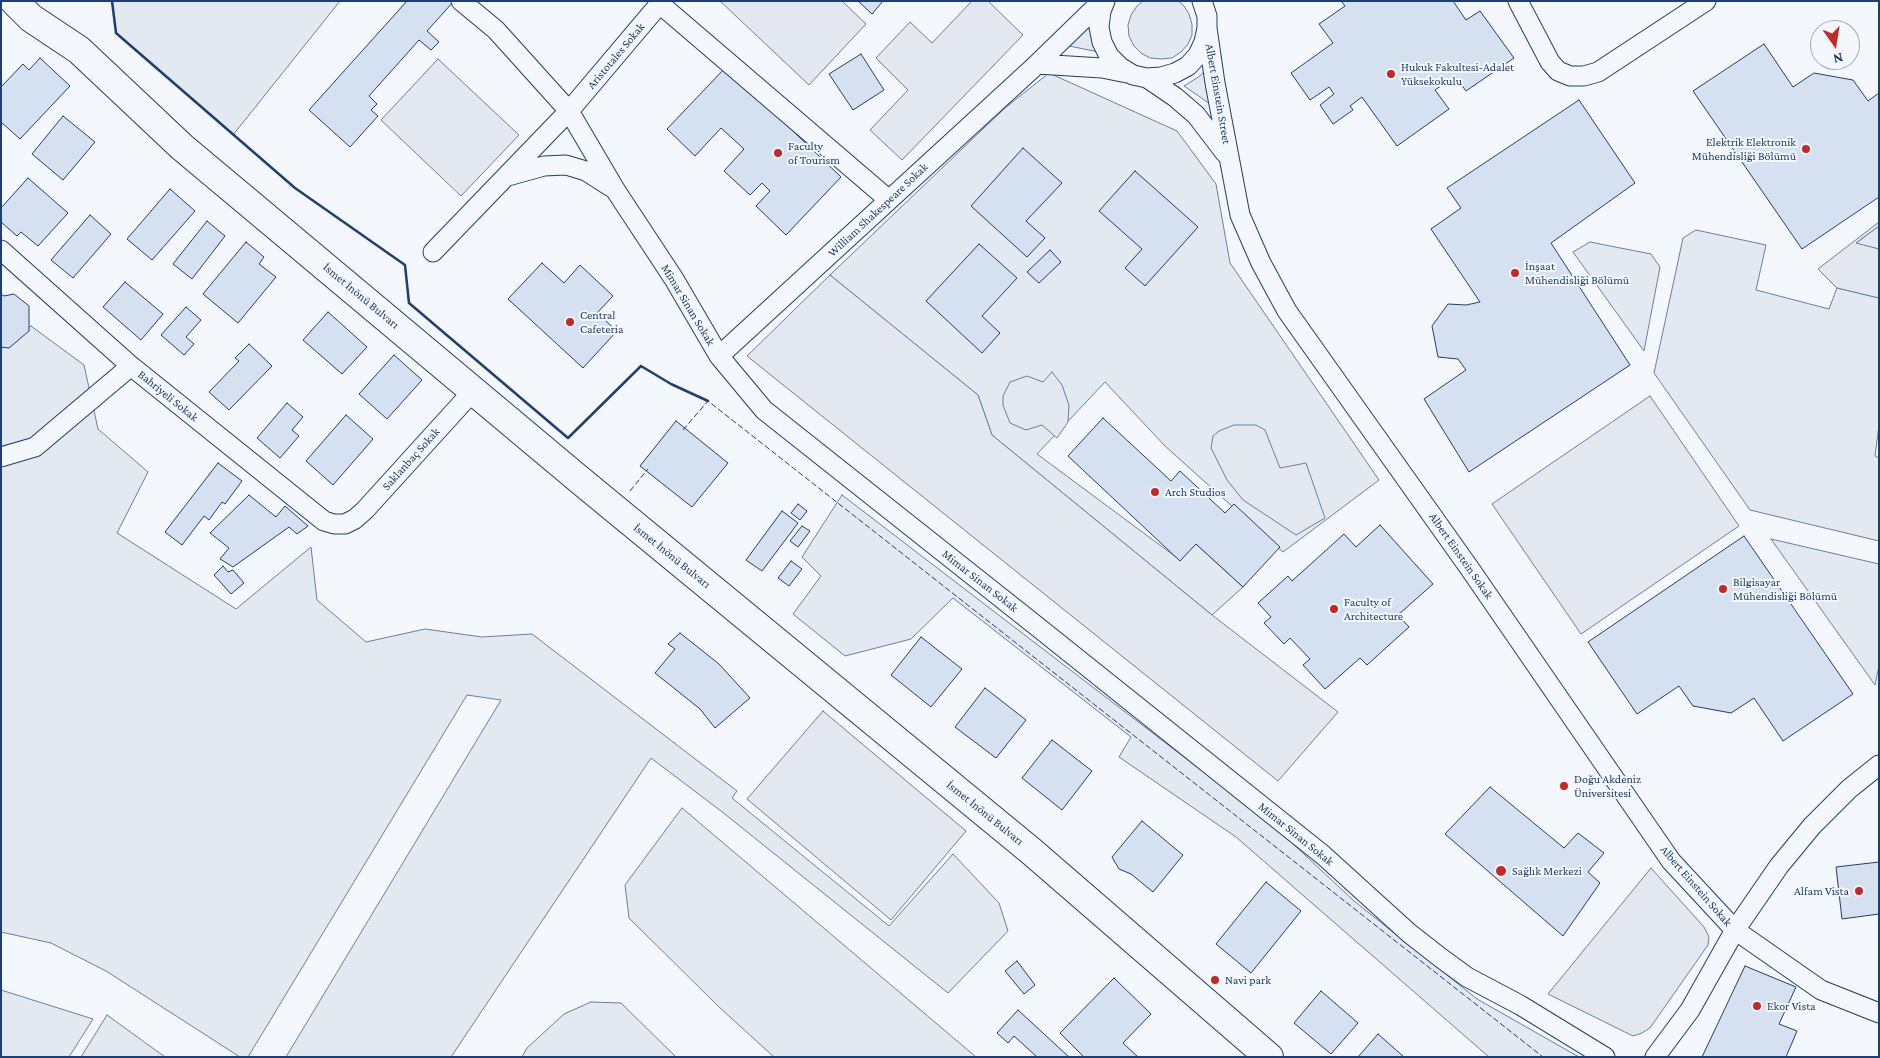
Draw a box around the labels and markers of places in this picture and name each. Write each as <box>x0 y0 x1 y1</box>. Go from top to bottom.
place label: Hukuk Fakultesi-Adalet Yüksekokulu <box>1401 60 1514 88</box>
marker: Hukuk Fakultesi-Adalet Yüksekokulu <box>1385 68 1397 80</box>
place label: Elektrik Elektronik Mühendisliği Bölümü <box>1692 135 1796 163</box>
place label: Faculty of Tourism <box>788 139 840 167</box>
marker: Elektrik Elektronik Mühendisliği Bölümü <box>1800 143 1812 155</box>
marker: Faculty of Tourism <box>772 147 784 159</box>
place label: İnşaat Mühendisliği Bölümü <box>1525 259 1629 287</box>
marker: İnşaat Mühendisliği Bölümü <box>1509 267 1521 279</box>
place label: Central Cafeteria <box>580 308 623 336</box>
marker: Central Cafeteria <box>564 316 576 328</box>
place label: Arch Studios <box>1165 485 1226 499</box>
marker: Arch Studios <box>1149 486 1161 498</box>
place label: Bilgisayar Mühendisliği Bölümü <box>1733 575 1837 603</box>
marker: Bilgisayar Mühendisliği Bölümü <box>1717 583 1729 595</box>
place label: Faculty of Architecture <box>1344 595 1403 623</box>
marker: Faculty of Architecture <box>1328 603 1340 615</box>
place label: Doğu Akdeniz Üniversitesi <box>1574 772 1641 800</box>
marker: Doğu Akdeniz Üniversitesi <box>1558 780 1570 792</box>
marker: Sağlık Merkezi <box>1494 864 1508 878</box>
place label: Sağlık Merkezi <box>1512 864 1582 878</box>
place label: Alfam Vista <box>1794 884 1849 898</box>
marker: Alfam Vista <box>1853 885 1865 897</box>
place label: Navi park <box>1225 973 1271 987</box>
marker: Navi park <box>1209 974 1221 986</box>
place label: Ekor Vista <box>1767 999 1816 1013</box>
marker: Ekor Vista <box>1751 1000 1763 1012</box>

